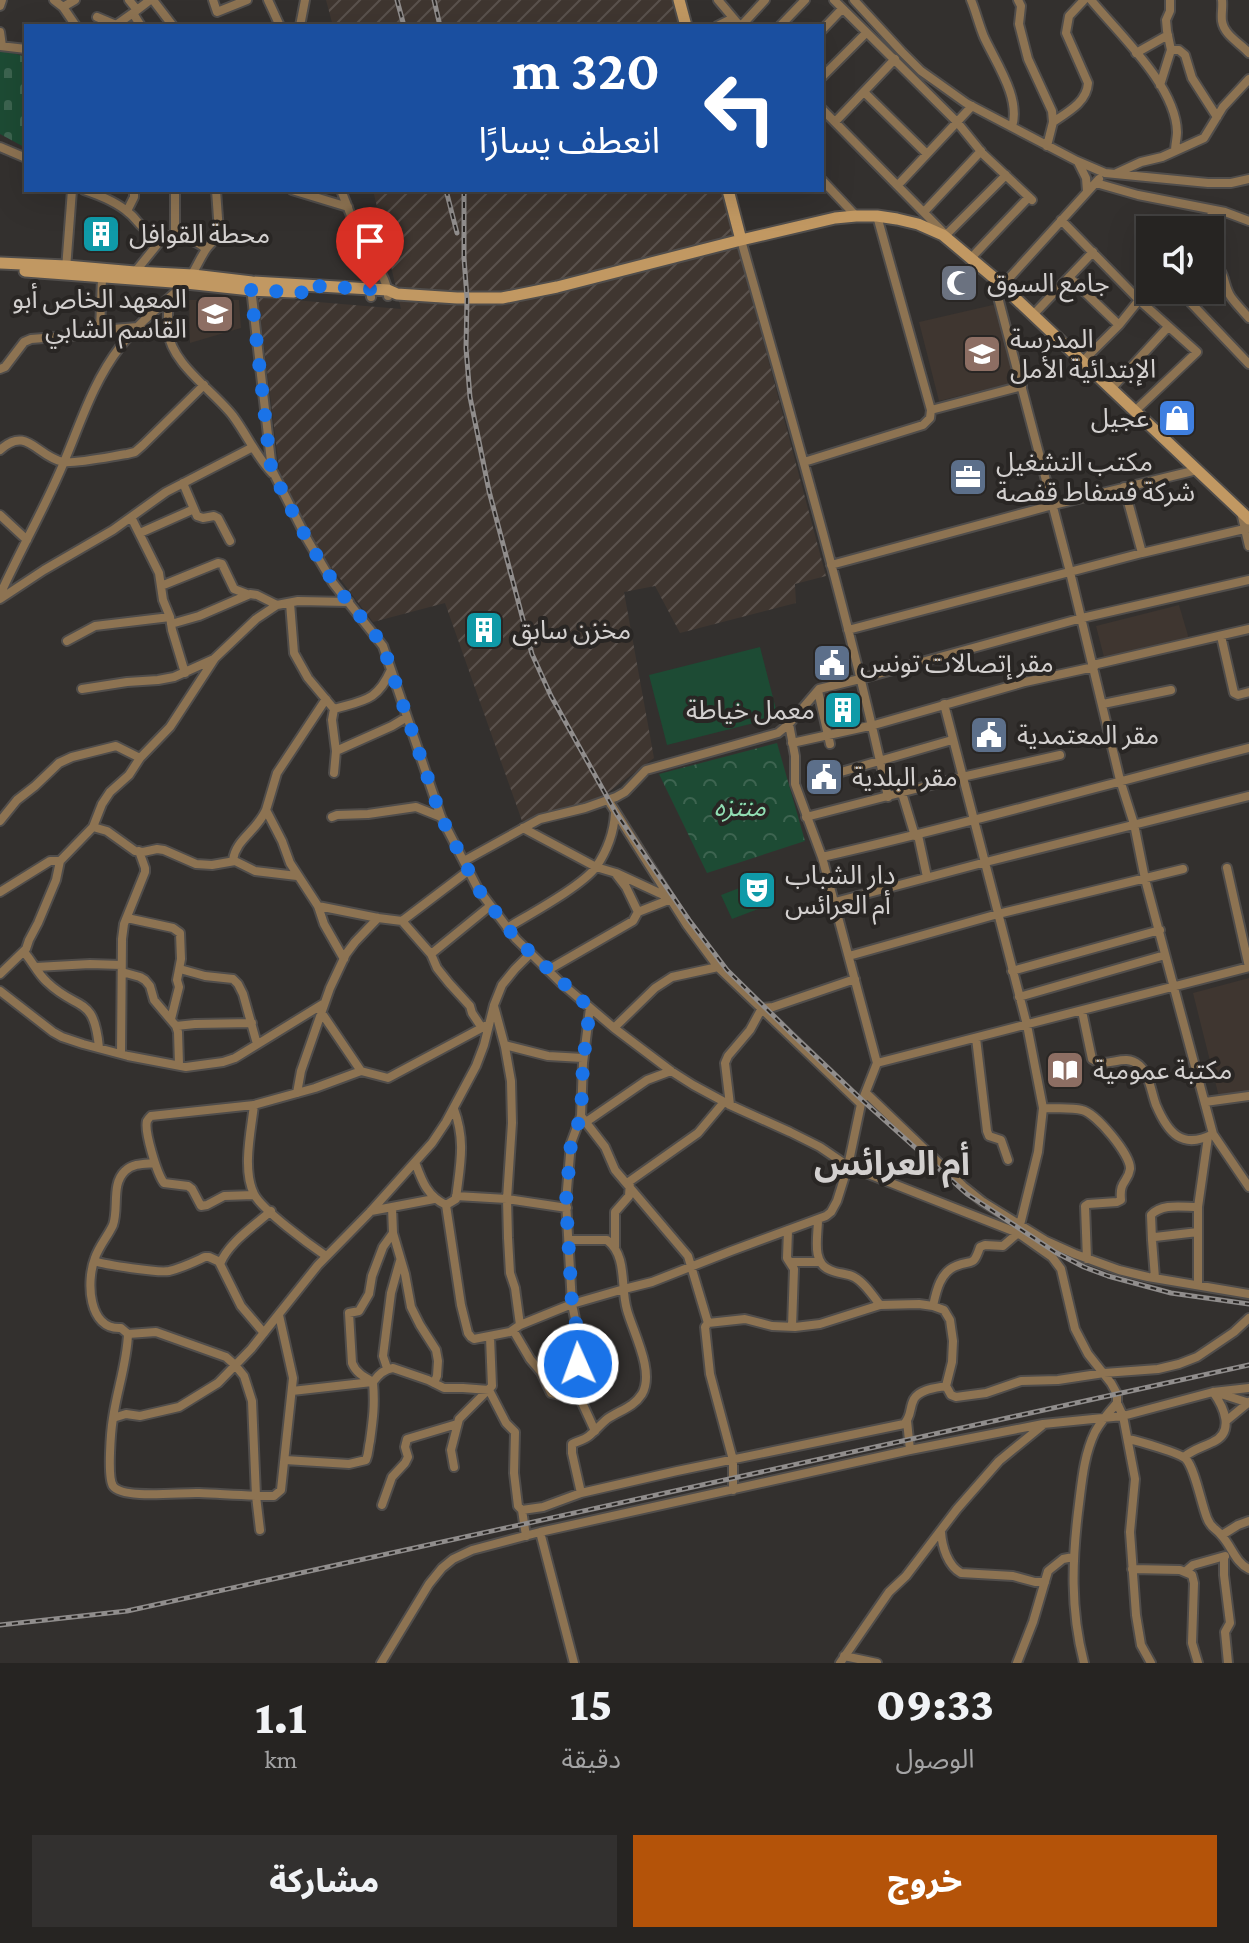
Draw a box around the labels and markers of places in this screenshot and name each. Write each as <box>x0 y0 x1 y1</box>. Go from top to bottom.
pin <box>336 207 404 289</box>
building icon: محطة القوافل <box>80 213 122 255</box>
place label: محطة القوافل <box>129 220 270 249</box>
mosque icon: جامع السوق <box>938 262 980 304</box>
place label: جامع السوق <box>987 269 1110 303</box>
place label: المعهد الخاص أبو القاسم الشابي <box>12 282 187 349</box>
school or university icon: المعهد الخاص أبو القاسم الشابي <box>194 293 236 335</box>
place label: المدرسة الإبتدائية الأمل <box>1010 325 1156 386</box>
school or university icon: المدرسة الإبتدائية الأمل <box>961 333 1003 375</box>
shop icon: عجيل <box>1156 397 1198 439</box>
place label: عجيل <box>1091 404 1149 433</box>
place label: مكتب التشغيل شركة فسفاط قفصة <box>996 448 1195 507</box>
office icon: مكتب التشغيل شركة فسفاط قفصة <box>947 456 989 498</box>
building icon: مخزن سابق <box>463 609 505 651</box>
place label: مخزن سابق <box>512 616 631 646</box>
public building icon: مقر إتصالات تونس <box>811 642 853 684</box>
place label: مقر إتصالات تونس <box>860 649 1054 680</box>
building icon: معمل خياطة <box>822 689 864 731</box>
place label: معمل خياطة <box>686 696 815 725</box>
public building icon: مقر المعتمدية <box>968 714 1010 756</box>
place label: مقر المعتمدية <box>1017 721 1159 750</box>
public building icon: مقر البلدية <box>803 756 845 798</box>
place label: مقر البلدية <box>852 763 958 792</box>
place label: دار الشباب أم العرائس <box>785 861 895 925</box>
theatre icon: دار الشباب أم العرائس <box>736 869 778 911</box>
library icon: مكتبة عمومية <box>1044 1049 1086 1091</box>
place label: مكتبة عمومية <box>1093 1056 1232 1085</box>

